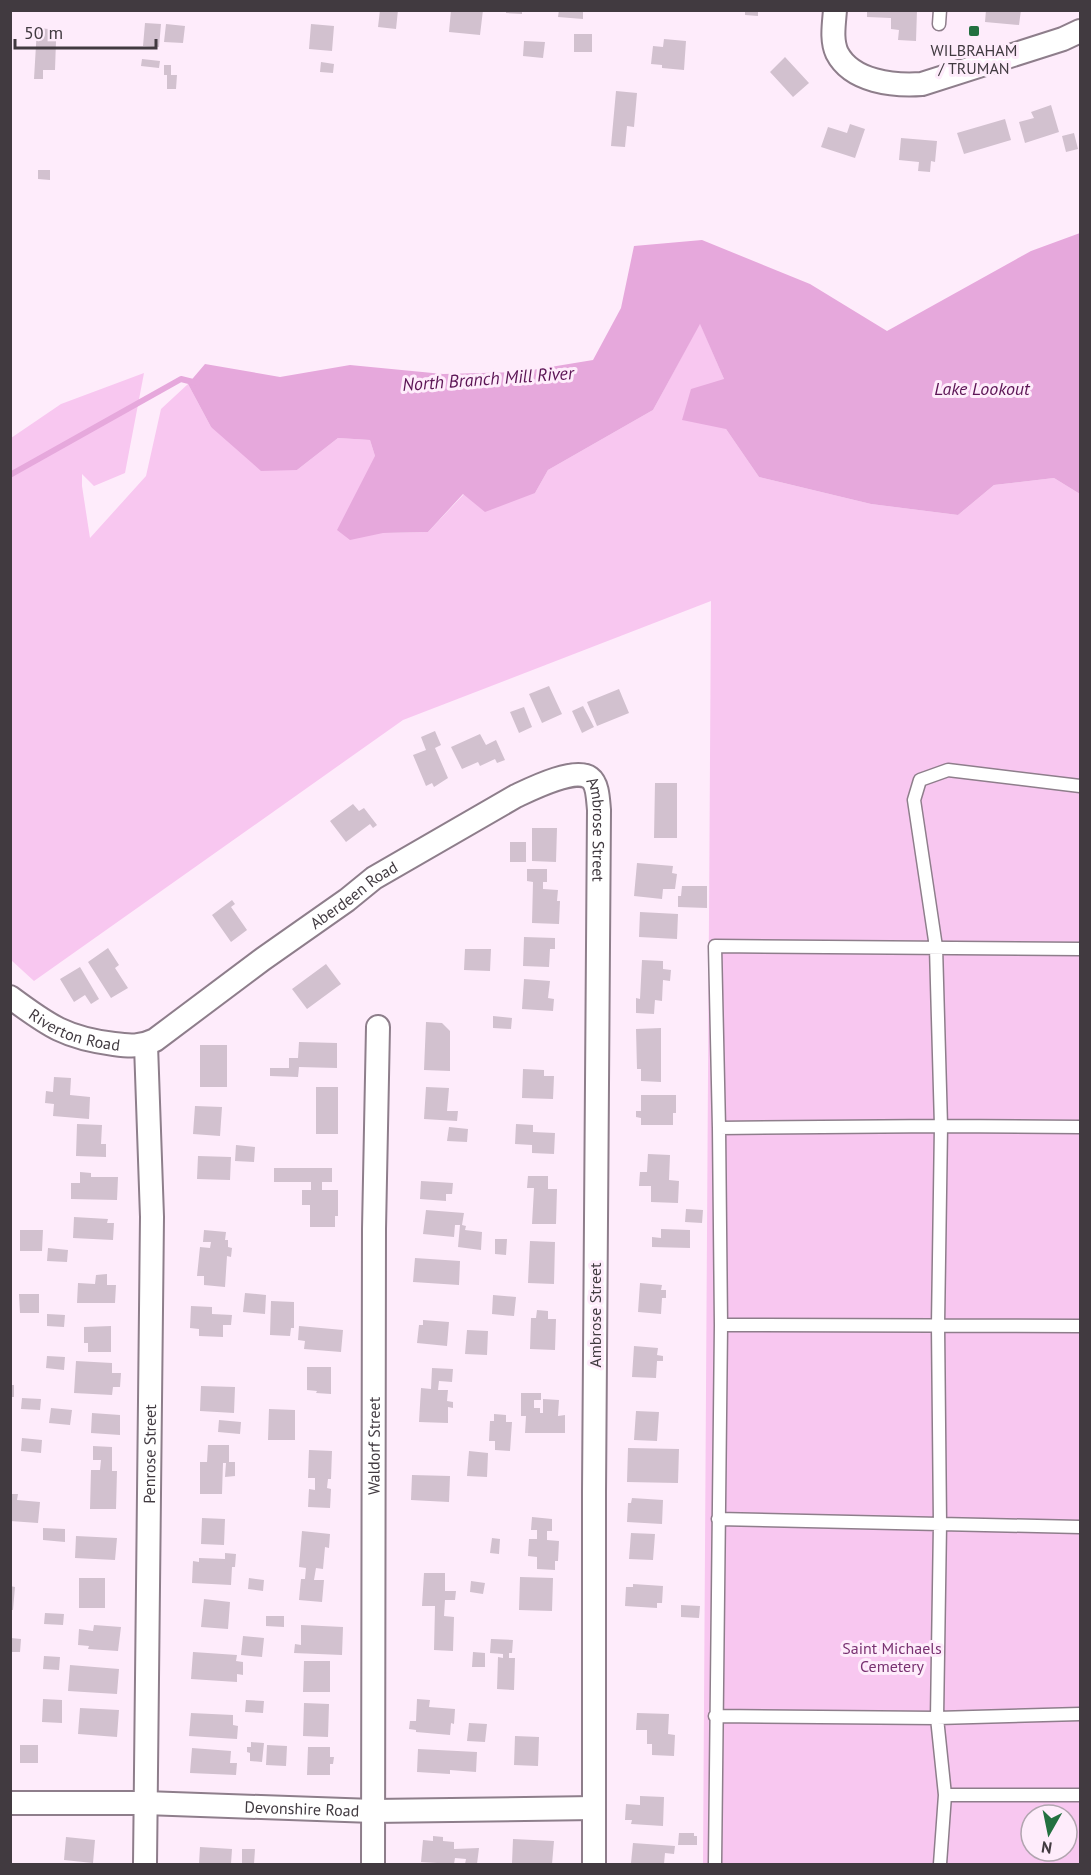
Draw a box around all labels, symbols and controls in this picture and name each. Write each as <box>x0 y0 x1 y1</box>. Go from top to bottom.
scale bar <box>15 12 156 50</box>
text: 50 m <box>24 21 63 44</box>
marker: WILBRAHAM / TRUMAN <box>967 24 981 38</box>
place label: WILBRAHAM / TRUMAN <box>931 40 1017 78</box>
water label: North Branch Mill River <box>402 361 575 396</box>
water label: Lake Lookout <box>934 377 1031 400</box>
street label: Ambrose Street <box>583 773 609 882</box>
street label: Aberdeen Road <box>306 857 401 933</box>
street label: Riverton Road <box>25 1004 121 1055</box>
street label: Ambrose Street <box>585 1262 605 1368</box>
street label: Waldorf Street <box>364 1396 384 1495</box>
street label: Penrose Street <box>139 1404 160 1504</box>
park label: Saint Michaels Cemetery <box>842 1638 942 1676</box>
street label: Devonshire Road <box>244 1797 360 1821</box>
north arrow <box>1019 1803 1079 1863</box>
text: N <box>1040 1837 1053 1859</box>

